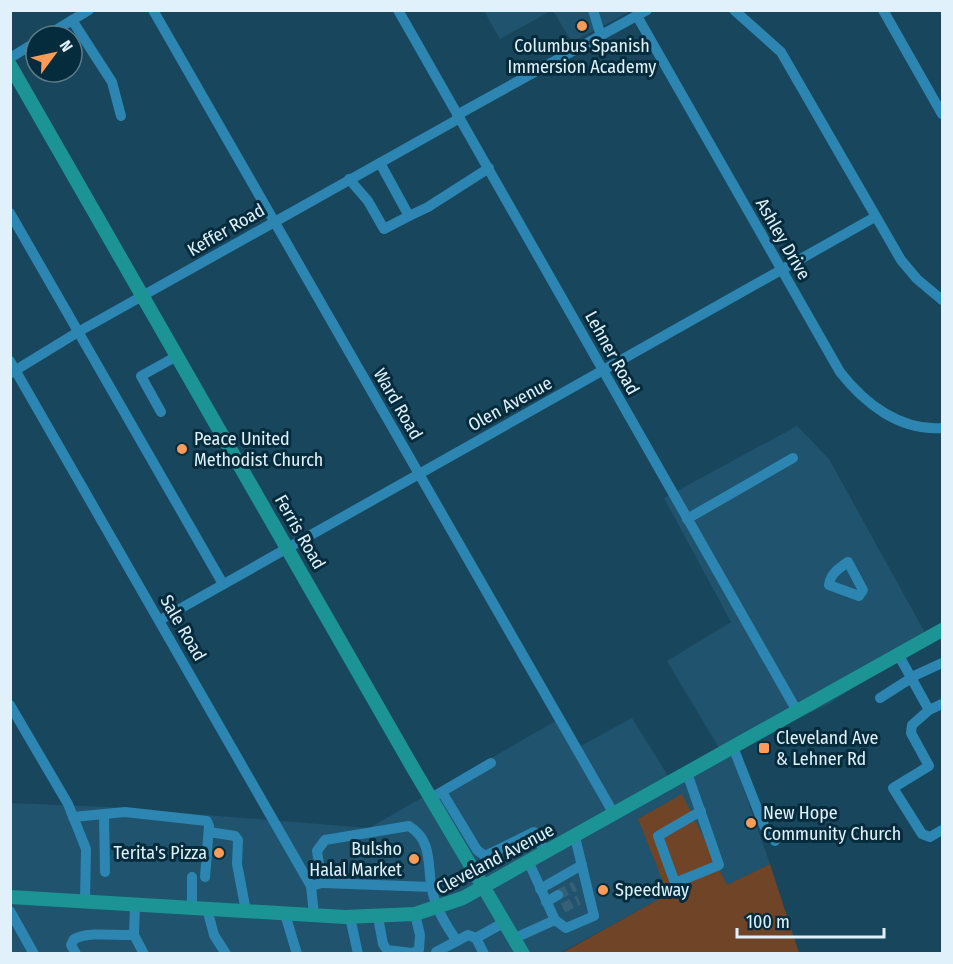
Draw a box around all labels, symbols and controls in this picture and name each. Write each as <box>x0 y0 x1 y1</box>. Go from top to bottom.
marker: Columbus Spanish Immersion Academy <box>575 19 589 33</box>
north arrow <box>24 24 84 84</box>
place label: Columbus Spanish Immersion Academy <box>508 35 656 78</box>
text: N <box>56 37 77 55</box>
street label: Ashley Drive <box>751 194 815 284</box>
street label: Keffer Road <box>183 199 269 261</box>
street label: Lehner Road <box>580 307 644 399</box>
street label: Ward Road <box>369 364 427 444</box>
street label: Olen Avenue <box>464 372 556 436</box>
place label: Peace United Methodist Church <box>194 428 323 471</box>
marker: Peace United Methodist Church <box>175 442 189 456</box>
street label: Ferris Road <box>270 491 330 573</box>
street label: Sale Road <box>155 591 211 665</box>
place label: Cleveland Ave & Lehner Rd <box>776 727 879 770</box>
marker: Cleveland Ave & Lehner Rd <box>757 741 771 755</box>
place label: New Hope Community Church <box>763 802 901 845</box>
marker: New Hope Community Church <box>744 816 758 830</box>
street label: Cleveland Avenue <box>432 819 558 899</box>
place label: Bulsho Halal Market <box>309 838 402 881</box>
place label: Terita's Pizza <box>113 842 207 864</box>
marker: Terita's Pizza <box>212 846 226 860</box>
marker: Bulsho Halal Market <box>407 852 421 866</box>
place label: Speedway <box>615 879 689 901</box>
marker: Speedway <box>596 883 610 897</box>
scale bar <box>737 901 884 939</box>
text: 100 m <box>746 911 790 933</box>

